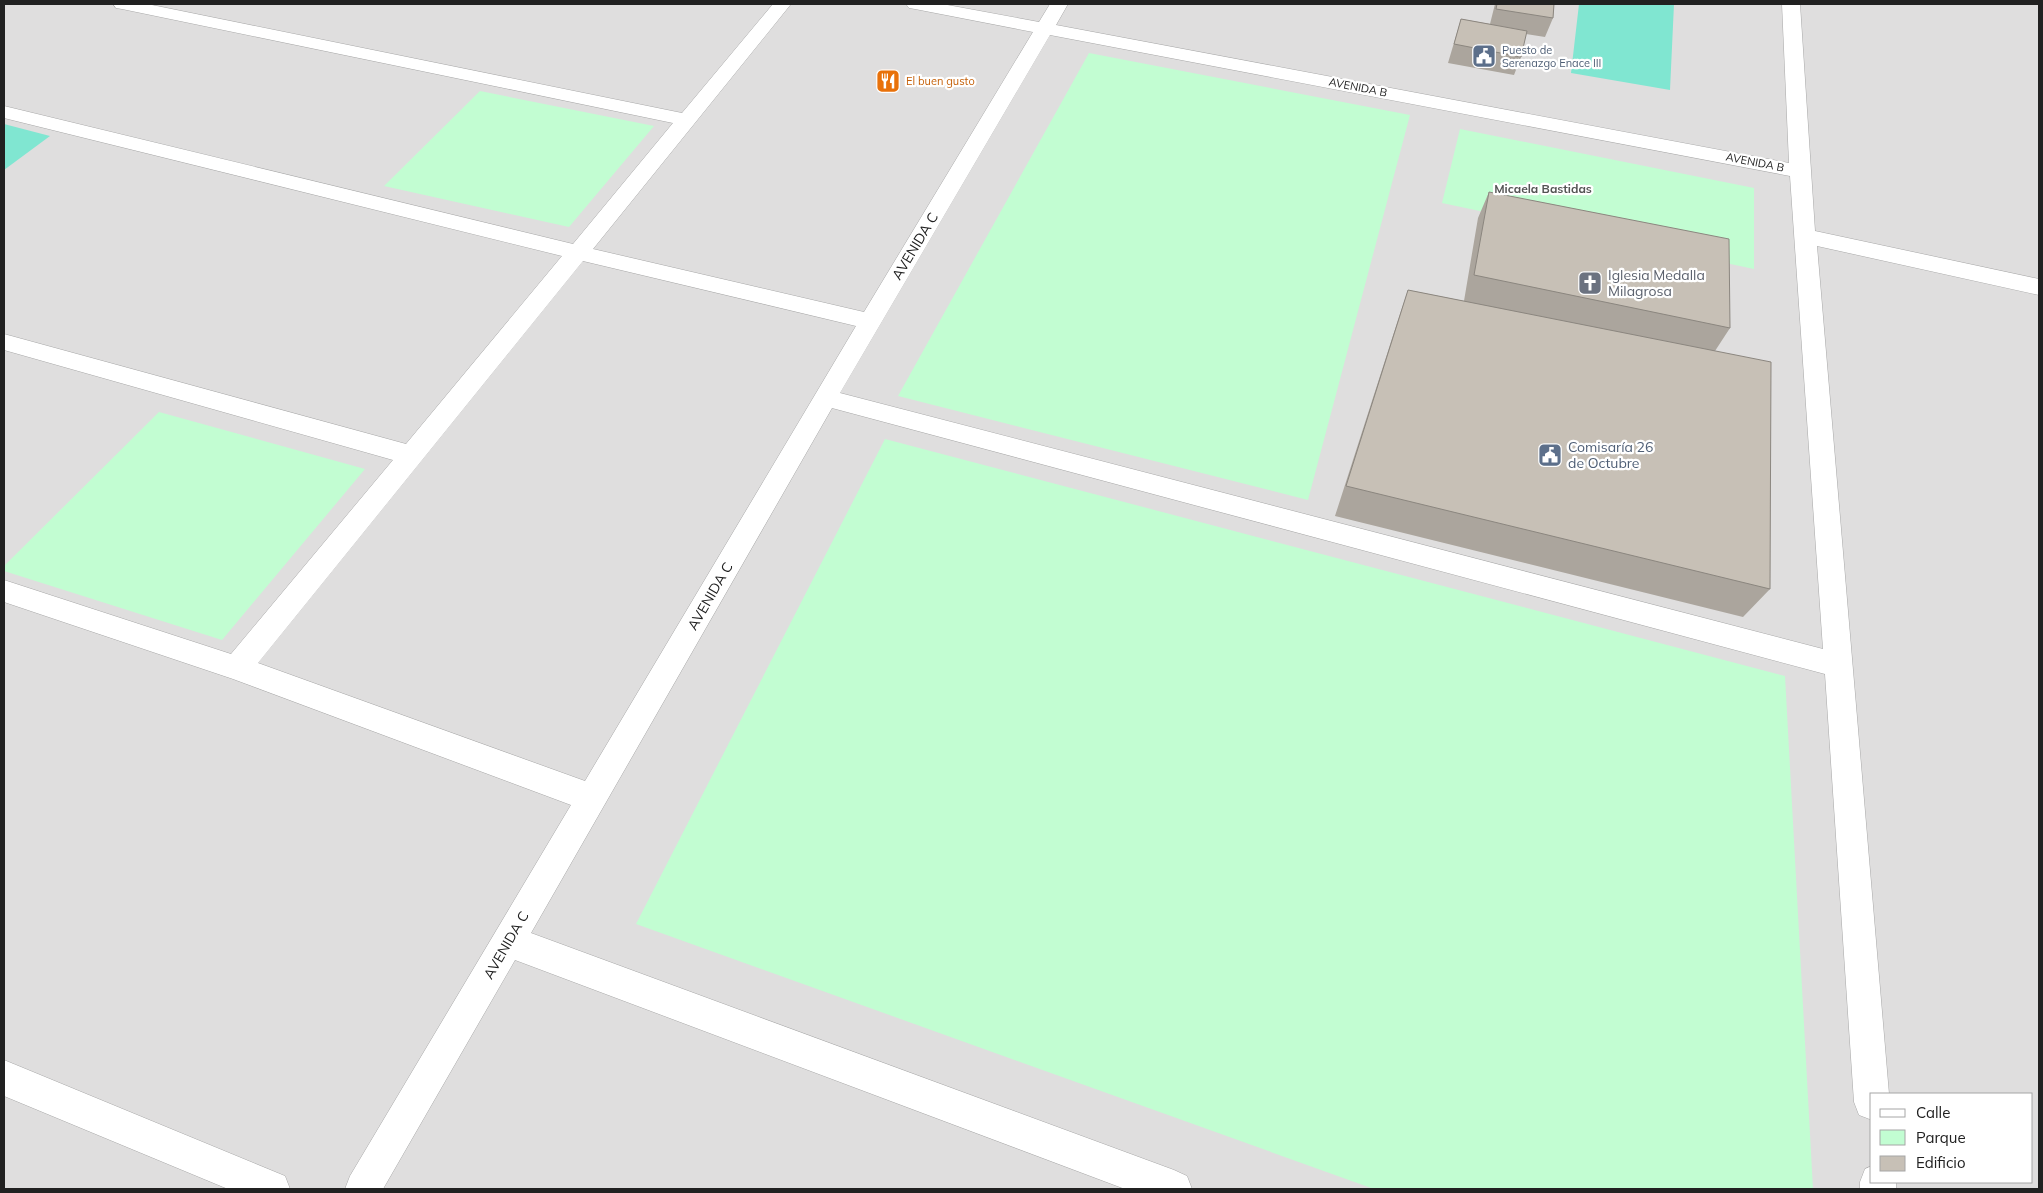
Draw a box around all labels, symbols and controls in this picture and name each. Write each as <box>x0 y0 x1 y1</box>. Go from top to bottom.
public building icon: Puesto de Serenazgo Enace III <box>1471 43 1497 69</box>
place label: Puesto de Serenazgo Enace III <box>1502 43 1601 70</box>
restaurant icon: El buen gusto <box>875 68 901 94</box>
place label: El buen gusto <box>906 74 975 88</box>
street label: AVENIDA B <box>1328 74 1388 100</box>
street label: AVENIDA B <box>1725 149 1785 175</box>
district label: Micaela Bastidas <box>1494 181 1592 196</box>
street label: AVENIDA C <box>888 209 942 283</box>
place label: Iglesia Medalla Milagrosa <box>1608 266 1705 300</box>
church icon: Iglesia Medalla Milagrosa <box>1577 270 1603 296</box>
place label: Comisaría 26 de Octubre <box>1568 438 1653 472</box>
public building icon: Comisaría 26 de Octubre <box>1537 442 1563 468</box>
street label: AVENIDA C <box>683 559 737 633</box>
street label: AVENIDA C <box>479 908 533 982</box>
legend <box>1870 1093 2033 1183</box>
text: Calle <box>1916 1103 1950 1122</box>
text: Parque <box>1916 1128 1966 1147</box>
text: Edificio <box>1916 1153 1966 1172</box>

